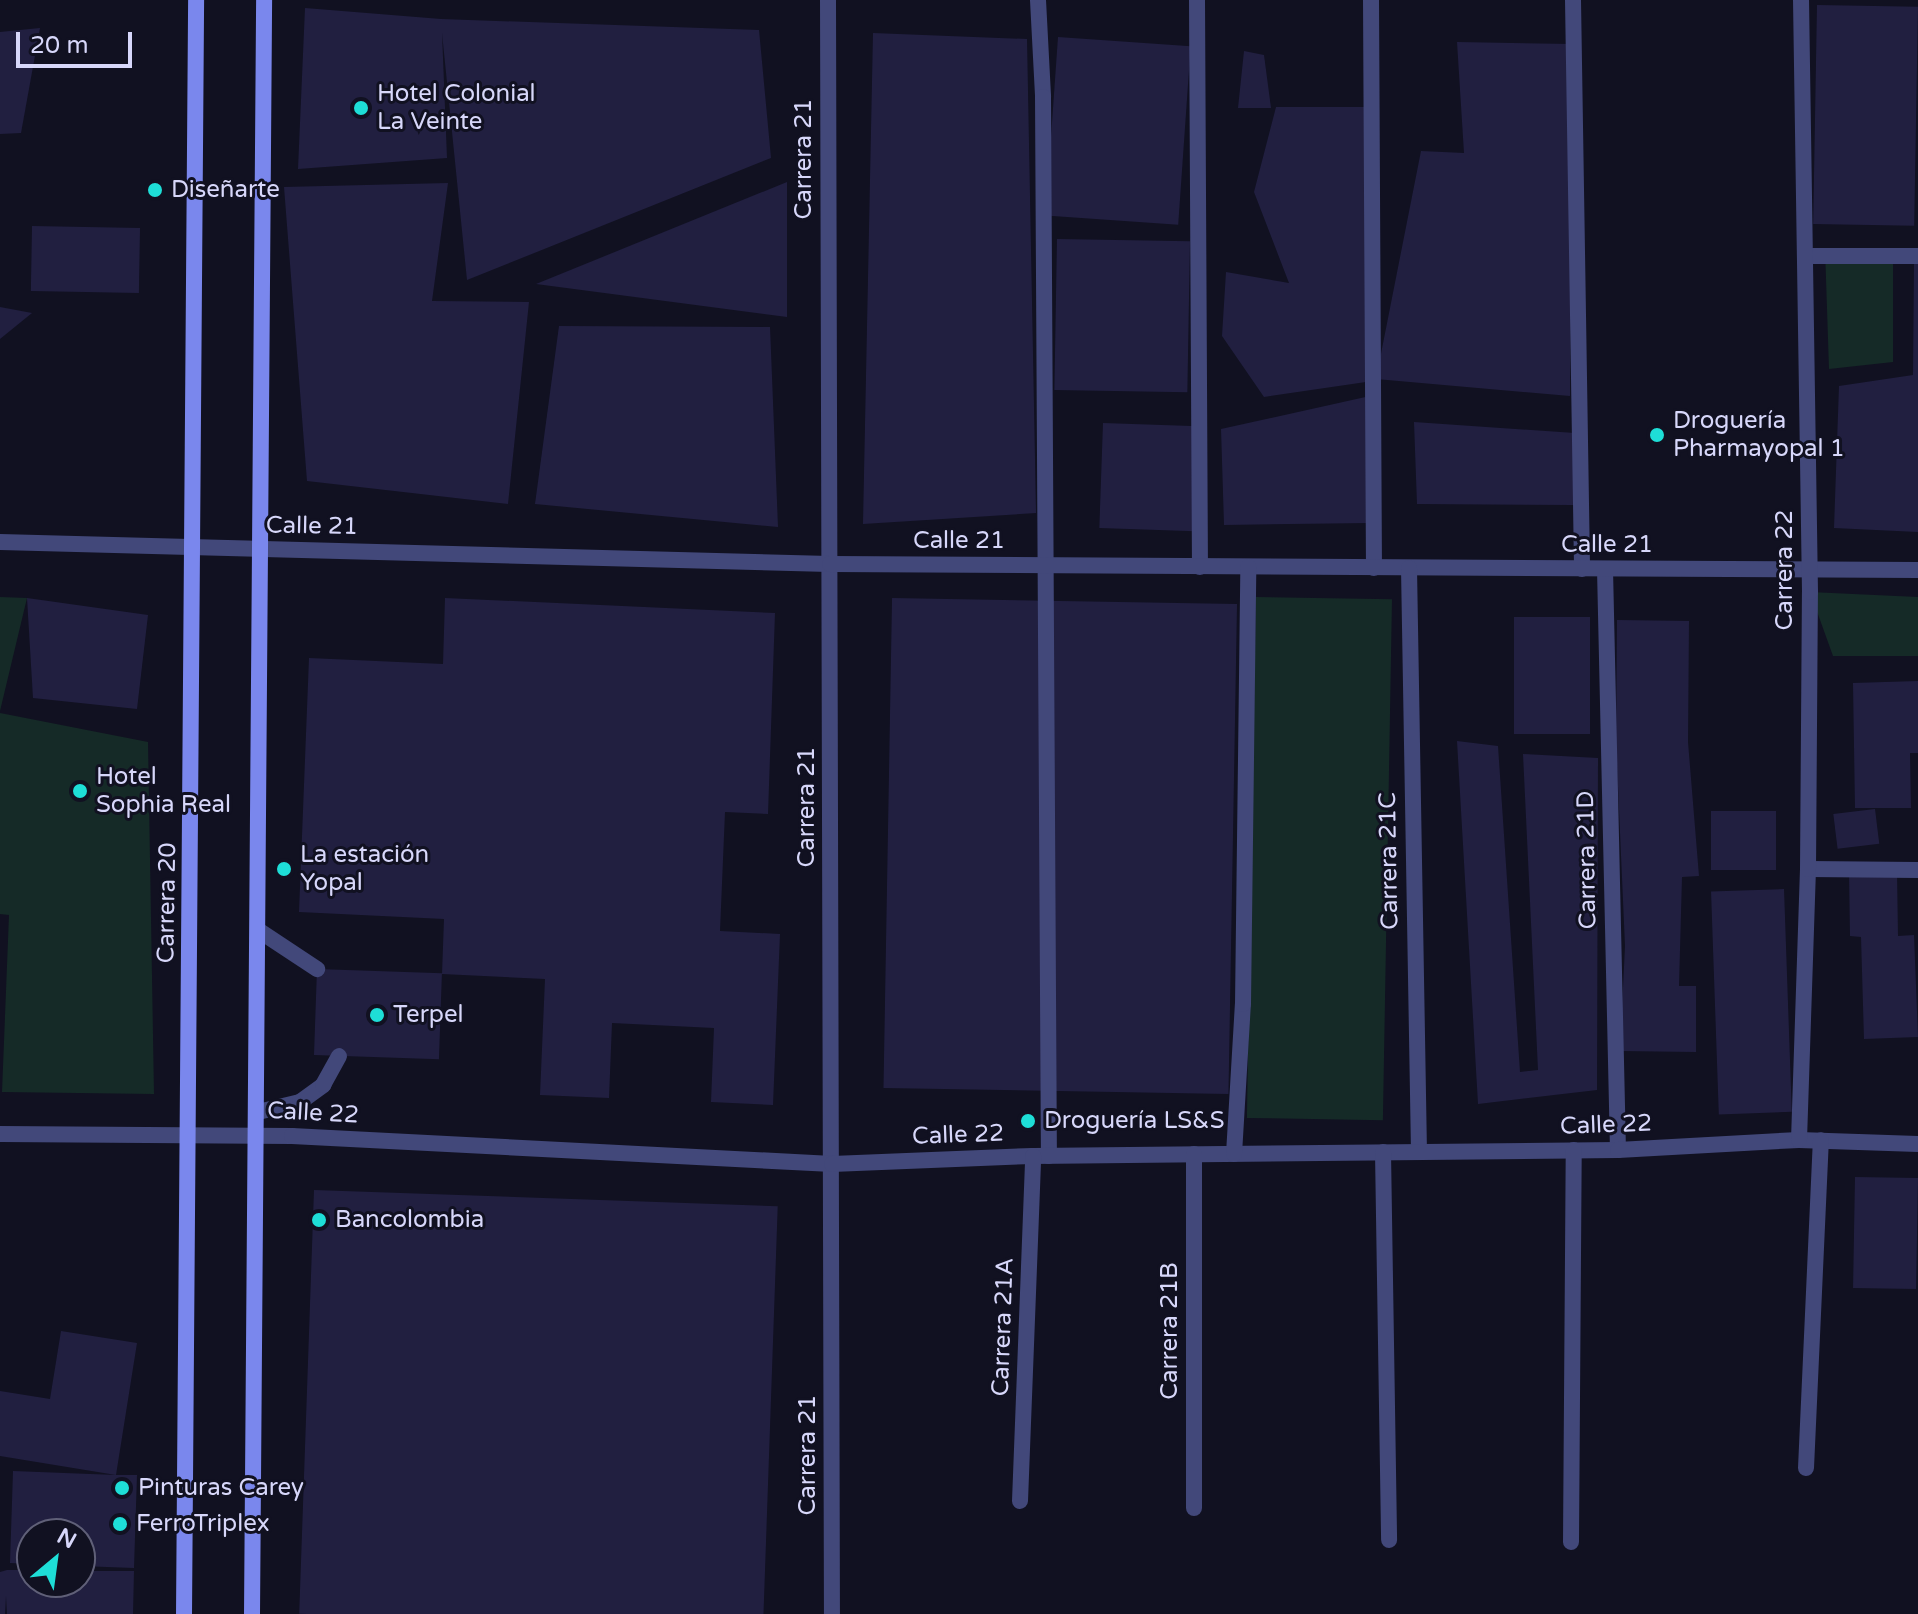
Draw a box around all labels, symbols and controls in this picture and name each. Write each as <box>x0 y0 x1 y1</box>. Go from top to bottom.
scale bar <box>20 16 136 66</box>
text: 20 m <box>30 31 88 60</box>
place label: Hotel Colonial La Veinte <box>377 80 536 136</box>
marker: Hotel Colonial La Veinte <box>352 99 370 117</box>
street label: Carrera 21 <box>790 99 818 219</box>
place label: Diseñarte <box>171 176 280 204</box>
marker: Diseñarte <box>146 181 164 199</box>
place label: Droguería Pharmayopal 1 <box>1673 407 1845 463</box>
marker: Droguería Pharmayopal 1 <box>1648 426 1666 444</box>
street label: Carrera 22 <box>1771 510 1799 630</box>
street label: Calle 21 <box>266 511 358 541</box>
street label: Calle 21 <box>913 527 1005 555</box>
street label: Calle 21 <box>1561 531 1653 559</box>
street label: Carrera 21 <box>793 747 821 867</box>
place label: Hotel Sophia Real <box>96 763 231 819</box>
marker: Hotel Sophia Real <box>71 782 89 800</box>
street label: Carrera 21D <box>1571 790 1603 930</box>
street label: Carrera 21C <box>1373 792 1405 930</box>
place label: La estación Yopal <box>300 841 429 897</box>
street label: Carrera 20 <box>152 842 182 964</box>
marker: La estación Yopal <box>275 860 293 878</box>
place label: Terpel <box>393 1001 464 1029</box>
marker: Terpel <box>368 1006 386 1024</box>
street label: Calle 22 <box>266 1096 360 1130</box>
place label: Droguería LS&S <box>1044 1107 1224 1135</box>
street label: Calle 22 <box>1559 1109 1653 1141</box>
marker: Droguería LS&S <box>1019 1112 1037 1130</box>
street label: Calle 22 <box>911 1119 1005 1151</box>
place label: Bancolombia <box>335 1206 484 1234</box>
marker: Bancolombia <box>310 1211 328 1229</box>
street label: Carrera 21A <box>986 1257 1020 1397</box>
street label: Carrera 21B <box>1156 1262 1184 1400</box>
street label: Carrera 21 <box>794 1395 822 1515</box>
place label: Pinturas Carey <box>138 1474 304 1502</box>
marker: Pinturas Carey <box>113 1479 131 1497</box>
place label: FerroTriplex <box>136 1510 270 1538</box>
marker: FerroTriplex <box>111 1515 129 1533</box>
north arrow <box>16 1518 96 1598</box>
text: N <box>53 1523 81 1554</box>

